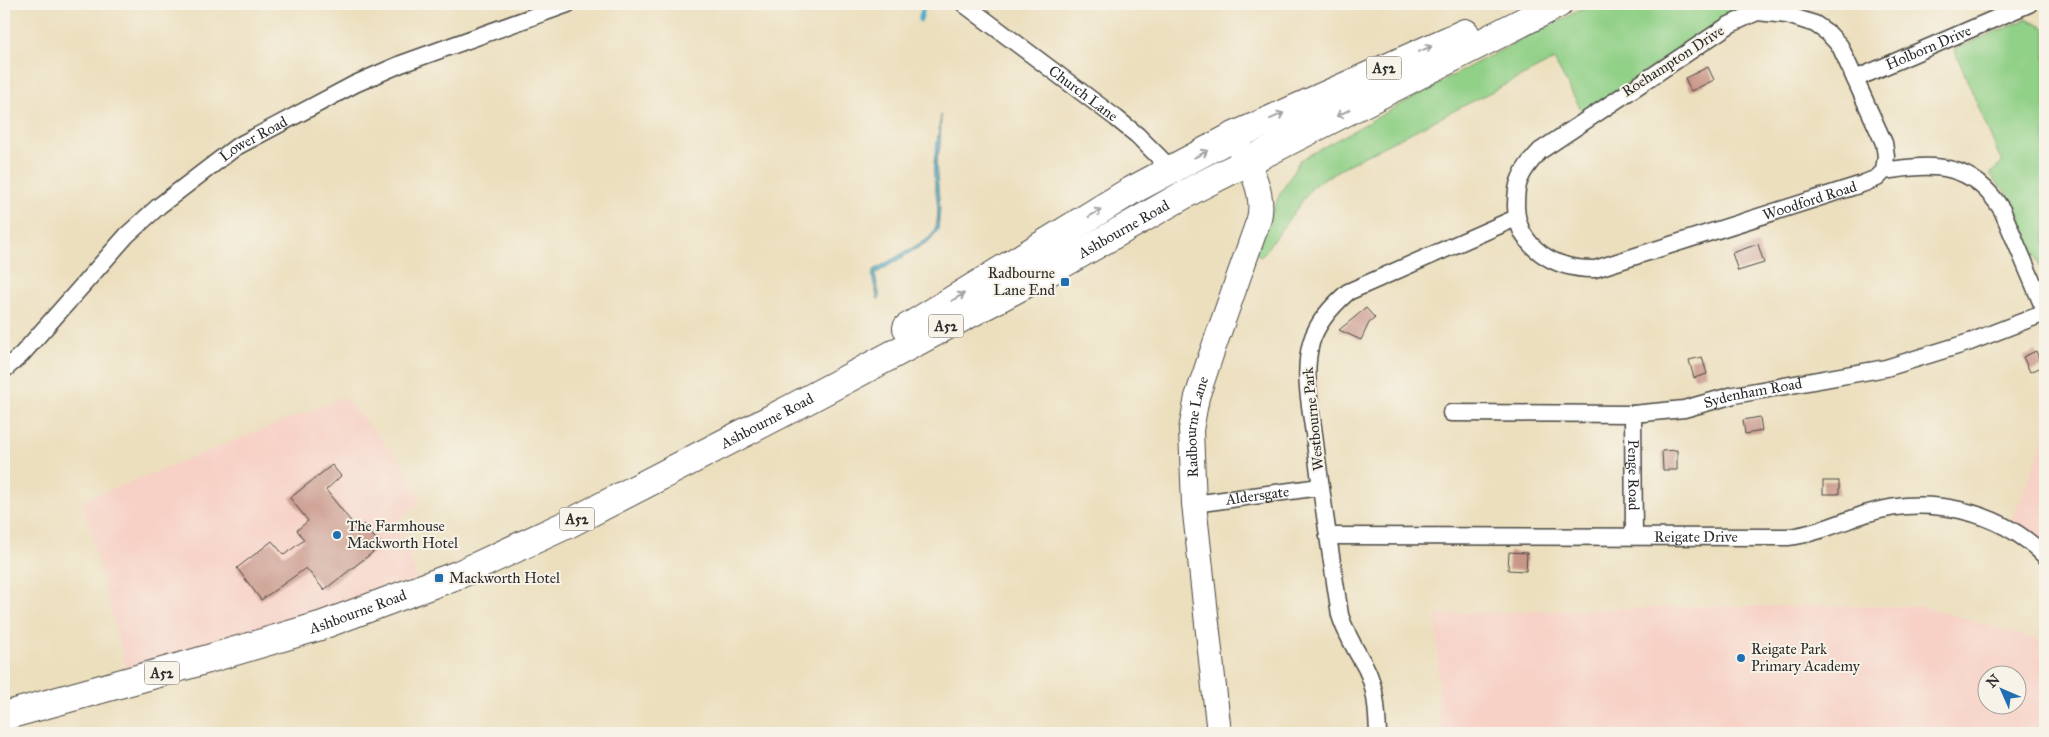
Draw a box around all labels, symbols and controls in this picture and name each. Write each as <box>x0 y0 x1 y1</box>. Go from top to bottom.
street label: Roehampton Drive <box>1619 21 1727 101</box>
street label: Holborn Drive <box>1883 21 1974 74</box>
one-way arrow <box>1417 44 1432 54</box>
road number: A52 <box>1366 56 1402 80</box>
street label: Church Lane <box>1045 62 1121 125</box>
one-way arrow <box>1336 109 1351 118</box>
one-way arrow <box>1269 110 1284 120</box>
street label: Lower Road <box>216 112 291 166</box>
one-way arrow <box>1194 148 1208 158</box>
street label: Woodford Road <box>1761 177 1859 224</box>
street label: Ashbourne Road <box>1074 196 1173 263</box>
one-way arrow <box>1087 208 1101 218</box>
place label: Radbourne Lane End <box>988 264 1055 299</box>
marker: Radbourne Lane End <box>1059 276 1071 288</box>
one-way arrow <box>950 291 964 301</box>
road number: A52 <box>928 314 964 338</box>
street label: Westbourne Park <box>1299 366 1327 472</box>
street label: Radbourne Lane <box>1182 374 1212 478</box>
street label: Sydenham Road <box>1702 374 1804 412</box>
street label: Ashbourne Road <box>717 389 817 453</box>
street label: Penge Road <box>1624 439 1643 511</box>
street label: Aldersgate <box>1224 482 1290 509</box>
road number: A52 <box>560 508 594 530</box>
place label: The Farmhouse Mackworth Hotel <box>347 517 459 552</box>
street label: Reigate Drive <box>1654 528 1738 546</box>
marker: The Farmhouse Mackworth Hotel <box>331 529 343 541</box>
place label: Mackworth Hotel <box>449 569 561 587</box>
marker: Mackworth Hotel <box>433 572 445 584</box>
street label: Ashbourne Road <box>306 586 409 638</box>
place label: Reigate Park Primary Academy <box>1751 640 1861 675</box>
marker: Reigate Park Primary Academy <box>1735 652 1747 664</box>
road number: A52 <box>144 661 180 684</box>
north arrow <box>1976 664 2026 714</box>
text: N <box>1983 671 2003 691</box>

